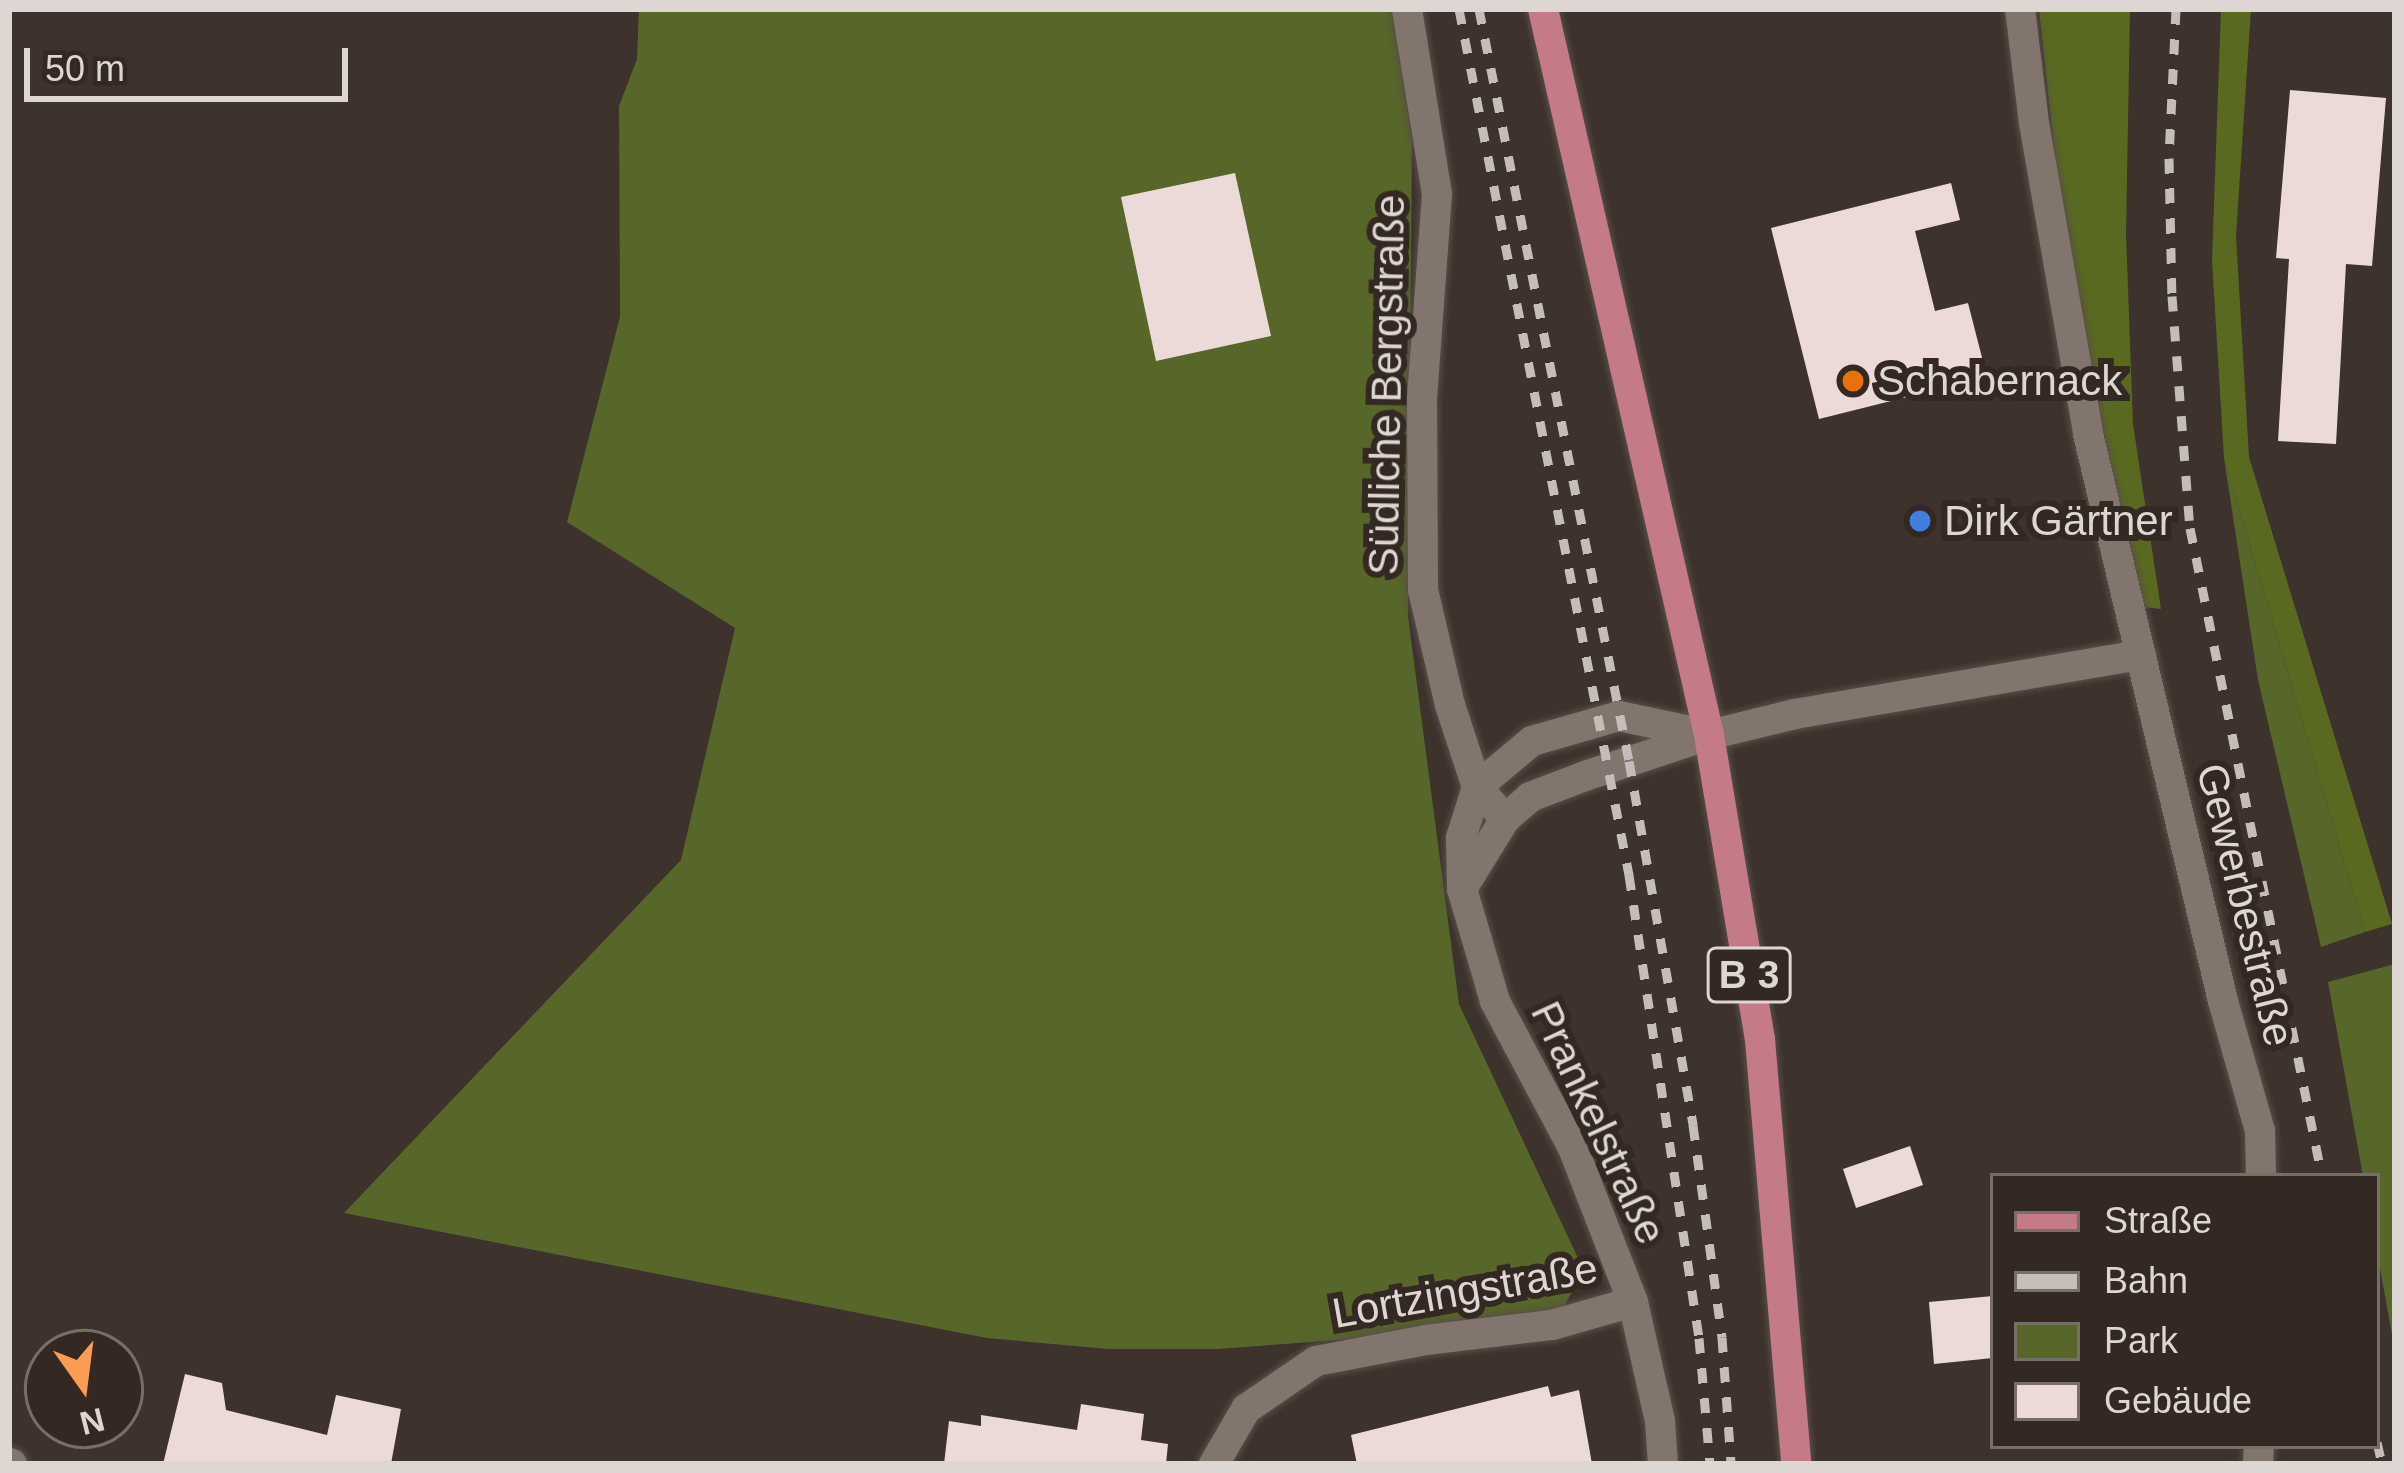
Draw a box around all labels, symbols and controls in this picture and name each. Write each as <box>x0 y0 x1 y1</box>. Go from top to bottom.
scale bar <box>30 24 354 98</box>
text: 50 m <box>45 48 125 89</box>
street label: Südliche Bergstraße <box>1358 194 1416 576</box>
place label: Schabernack <box>1877 356 2122 406</box>
marker: Schabernack <box>1840 368 1866 394</box>
place label: Dirk Gärtner <box>1944 496 2173 546</box>
marker: Dirk Gärtner <box>1907 508 1933 534</box>
street label: Gewerbestraße <box>2186 758 2304 1052</box>
road number: B 3 <box>1704 942 1794 1008</box>
street label: Prankelstraße <box>1520 994 1676 1252</box>
legend <box>1990 1173 2380 1449</box>
text: Straße <box>2104 1200 2212 1241</box>
street label: Lortzingstraße <box>1328 1243 1602 1339</box>
text: Bahn <box>2104 1260 2188 1301</box>
text: Park <box>2104 1320 2178 1361</box>
north arrow <box>24 1329 144 1449</box>
text: Gebäude <box>2104 1380 2252 1421</box>
text: N <box>76 1401 108 1442</box>

